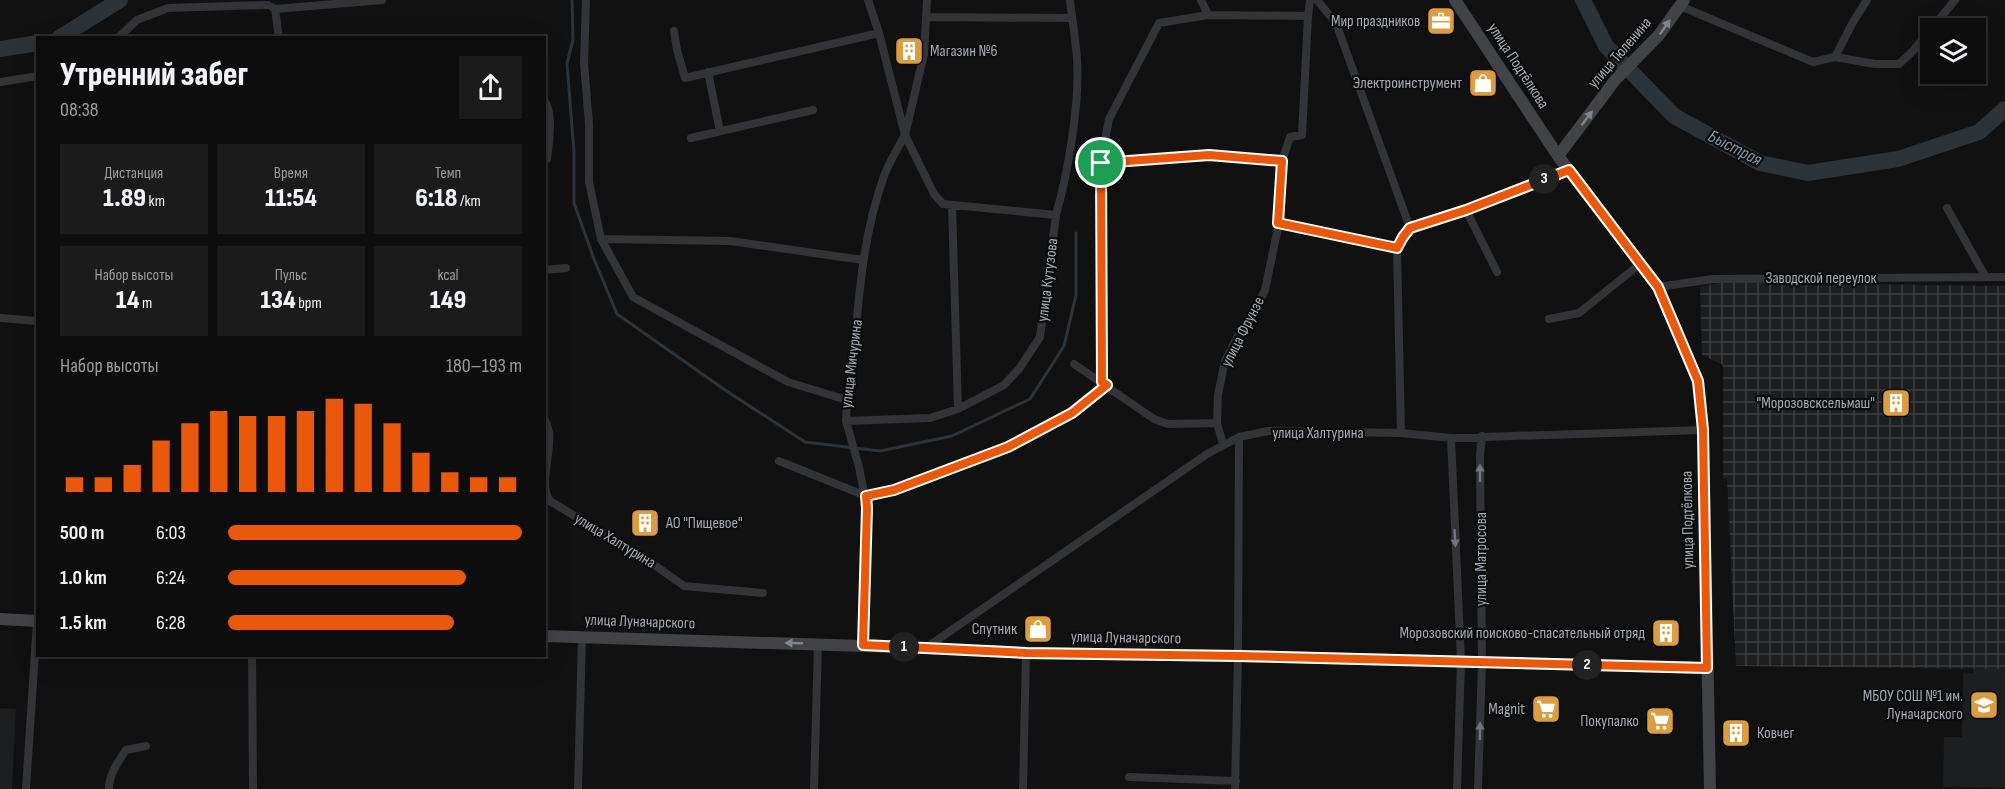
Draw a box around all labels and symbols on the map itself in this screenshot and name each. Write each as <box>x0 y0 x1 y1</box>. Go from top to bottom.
office icon: Мир праздников <box>1425 5 1457 37</box>
place label: Мир праздников <box>1331 12 1420 31</box>
street label: улица Тюленина <box>1584 14 1656 92</box>
street label: улица Подтёлкова <box>1483 20 1553 112</box>
one-way arrow <box>1659 20 1671 36</box>
building icon: Магазин №6 <box>893 35 925 67</box>
place label: Магазин №6 <box>930 42 998 61</box>
shop icon: Электроинструмент <box>1467 67 1499 99</box>
place label: Электроинструмент <box>1353 74 1463 93</box>
one-way arrow <box>1581 110 1593 126</box>
water label: Быстрая <box>1705 126 1766 170</box>
pin <box>1075 137 1126 188</box>
pin: 3 <box>1529 164 1559 194</box>
street label: улица Кутузова <box>1033 237 1063 323</box>
street label: Заводской переулок <box>1765 269 1878 288</box>
street label: улица Фрунзе <box>1217 294 1269 370</box>
street label: улица Мичурина <box>837 319 867 409</box>
building icon: "Морозовсксельмаш" <box>1880 387 1912 419</box>
place label: "Морозовсксельмаш" <box>1757 394 1875 413</box>
street label: улица Халтурина <box>1272 424 1364 443</box>
one-way arrow <box>1475 463 1485 482</box>
street label: улица Подтёлкова <box>1678 471 1698 569</box>
building icon: АО "Пищевое" <box>629 507 661 539</box>
street label: улица Халтурина <box>571 509 659 573</box>
street label: улица Матросова <box>1472 512 1491 606</box>
place label: АО "Пищевое" <box>665 514 743 533</box>
one-way arrow <box>1451 529 1460 548</box>
street label: улица Луначарского <box>584 611 696 633</box>
shop icon: Спутник <box>1022 613 1054 645</box>
building icon: Морозовский поисково-спасательный отряд <box>1650 617 1682 649</box>
place label: Спутник <box>972 620 1018 639</box>
place label: Морозовский поисково-спасательный отряд <box>1399 624 1645 643</box>
street label: улица Луначарского <box>1071 628 1181 648</box>
pin: 1 <box>889 632 919 662</box>
one-way arrow <box>785 639 804 648</box>
pin: 2 <box>1572 650 1602 680</box>
place label: МБОУ СОШ №1 им. Луначарского <box>1863 687 1963 724</box>
school or university icon: МБОУ СОШ №1 им. Луначарского <box>1968 689 2000 721</box>
supermarket icon: Magnit <box>1530 693 1562 725</box>
place label: Magnit <box>1488 700 1525 719</box>
supermarket icon: Покупалко <box>1644 705 1676 737</box>
place label: Покупалко <box>1580 712 1639 731</box>
building icon: Ковчег <box>1720 717 1752 749</box>
one-way arrow <box>1475 721 1485 740</box>
place label: Ковчег <box>1757 724 1795 743</box>

